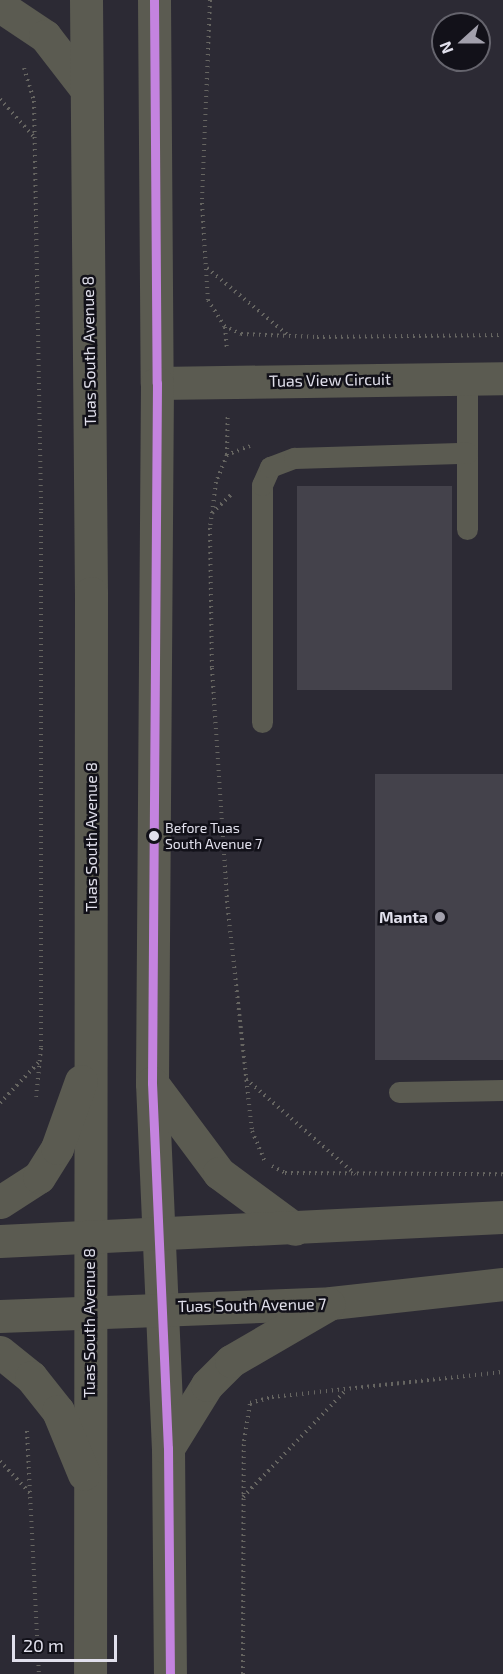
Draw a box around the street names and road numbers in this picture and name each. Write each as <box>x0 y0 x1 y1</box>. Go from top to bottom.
street label: Tuas South Avenue 8 <box>78 276 100 426</box>
street label: Tuas View Circuit <box>268 369 392 391</box>
street label: Tuas South Avenue 8 <box>81 762 101 912</box>
street label: Tuas South Avenue 8 <box>79 1248 99 1398</box>
street label: Tuas South Avenue 7 <box>177 1294 327 1316</box>

